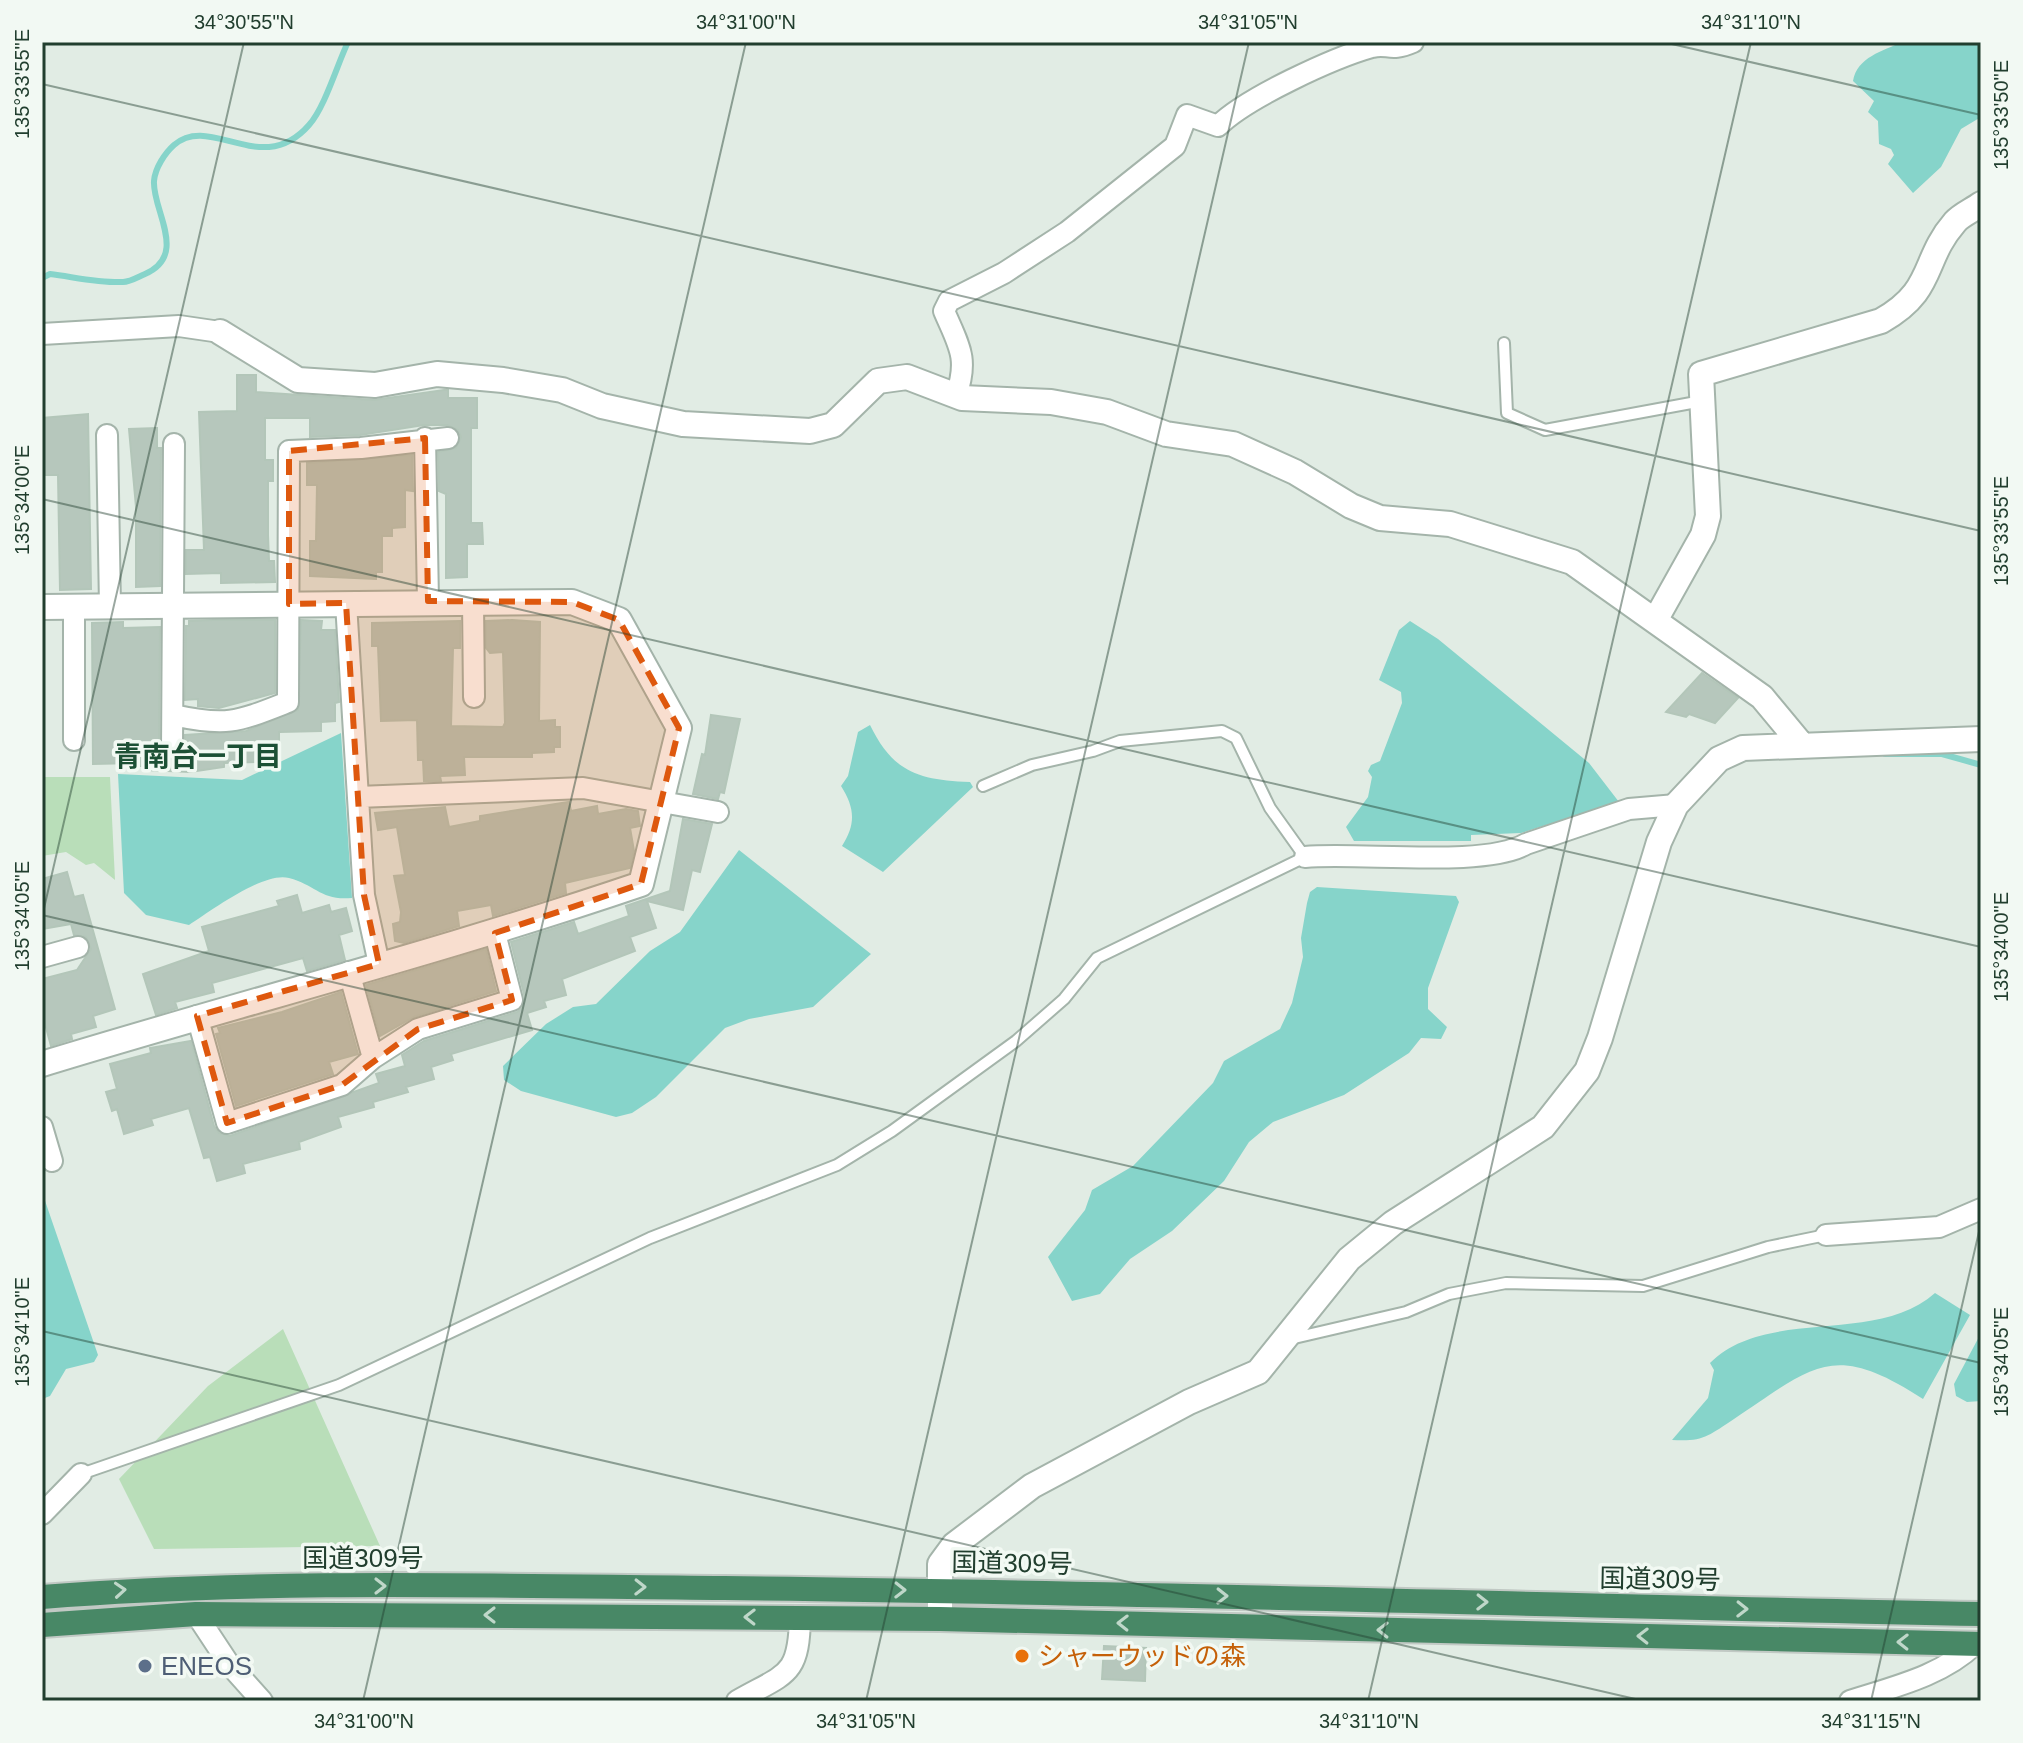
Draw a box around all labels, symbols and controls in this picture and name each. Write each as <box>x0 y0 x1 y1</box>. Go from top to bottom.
text: 34°30'55"N <box>194 11 294 33</box>
text: 34°31'00"N <box>696 11 796 33</box>
text: 34°31'05"N <box>1198 11 1298 33</box>
text: 34°31'10"N <box>1701 11 1801 33</box>
text: 135°33'55"E <box>11 29 33 139</box>
text: 135°33'50"E <box>1990 60 2012 170</box>
text: 135°34'00"E <box>11 445 33 555</box>
text: 135°33'55"E <box>1990 476 2012 586</box>
district label: 青南台一丁目 <box>114 741 282 772</box>
text: 135°34'05"E <box>11 861 33 971</box>
text: 135°34'00"E <box>1990 892 2012 1002</box>
text: 135°34'10"E <box>11 1277 33 1387</box>
text: 135°34'05"E <box>1990 1307 2012 1417</box>
street label: 国道309号 <box>302 1543 424 1573</box>
street label: 国道309号 <box>951 1547 1073 1579</box>
street label: 国道309号 <box>1599 1563 1721 1595</box>
one-way arrow <box>374 1577 387 1595</box>
one-way arrow <box>634 1579 647 1596</box>
one-way arrow <box>894 1581 907 1599</box>
one-way arrow <box>114 1582 127 1599</box>
one-way arrow <box>1216 1587 1229 1604</box>
one-way arrow <box>1476 1594 1489 1611</box>
one-way arrow <box>1736 1600 1749 1617</box>
one-way arrow <box>483 1606 496 1624</box>
one-way arrow <box>743 1608 756 1626</box>
one-way arrow <box>1116 1614 1129 1632</box>
one-way arrow <box>1376 1621 1389 1638</box>
one-way arrow <box>1636 1627 1649 1645</box>
one-way arrow <box>1896 1634 1909 1651</box>
place label: シャーウッドの森 <box>1038 1641 1246 1671</box>
marker: シャーウッドの森 <box>1013 1647 1031 1665</box>
place label: ENEOS <box>161 1651 252 1681</box>
marker: ENEOS <box>136 1657 154 1675</box>
text: 34°31'00"N <box>314 1710 414 1732</box>
text: 34°31'05"N <box>816 1710 916 1732</box>
text: 34°31'10"N <box>1319 1710 1419 1732</box>
text: 34°31'15"N <box>1821 1710 1921 1732</box>

